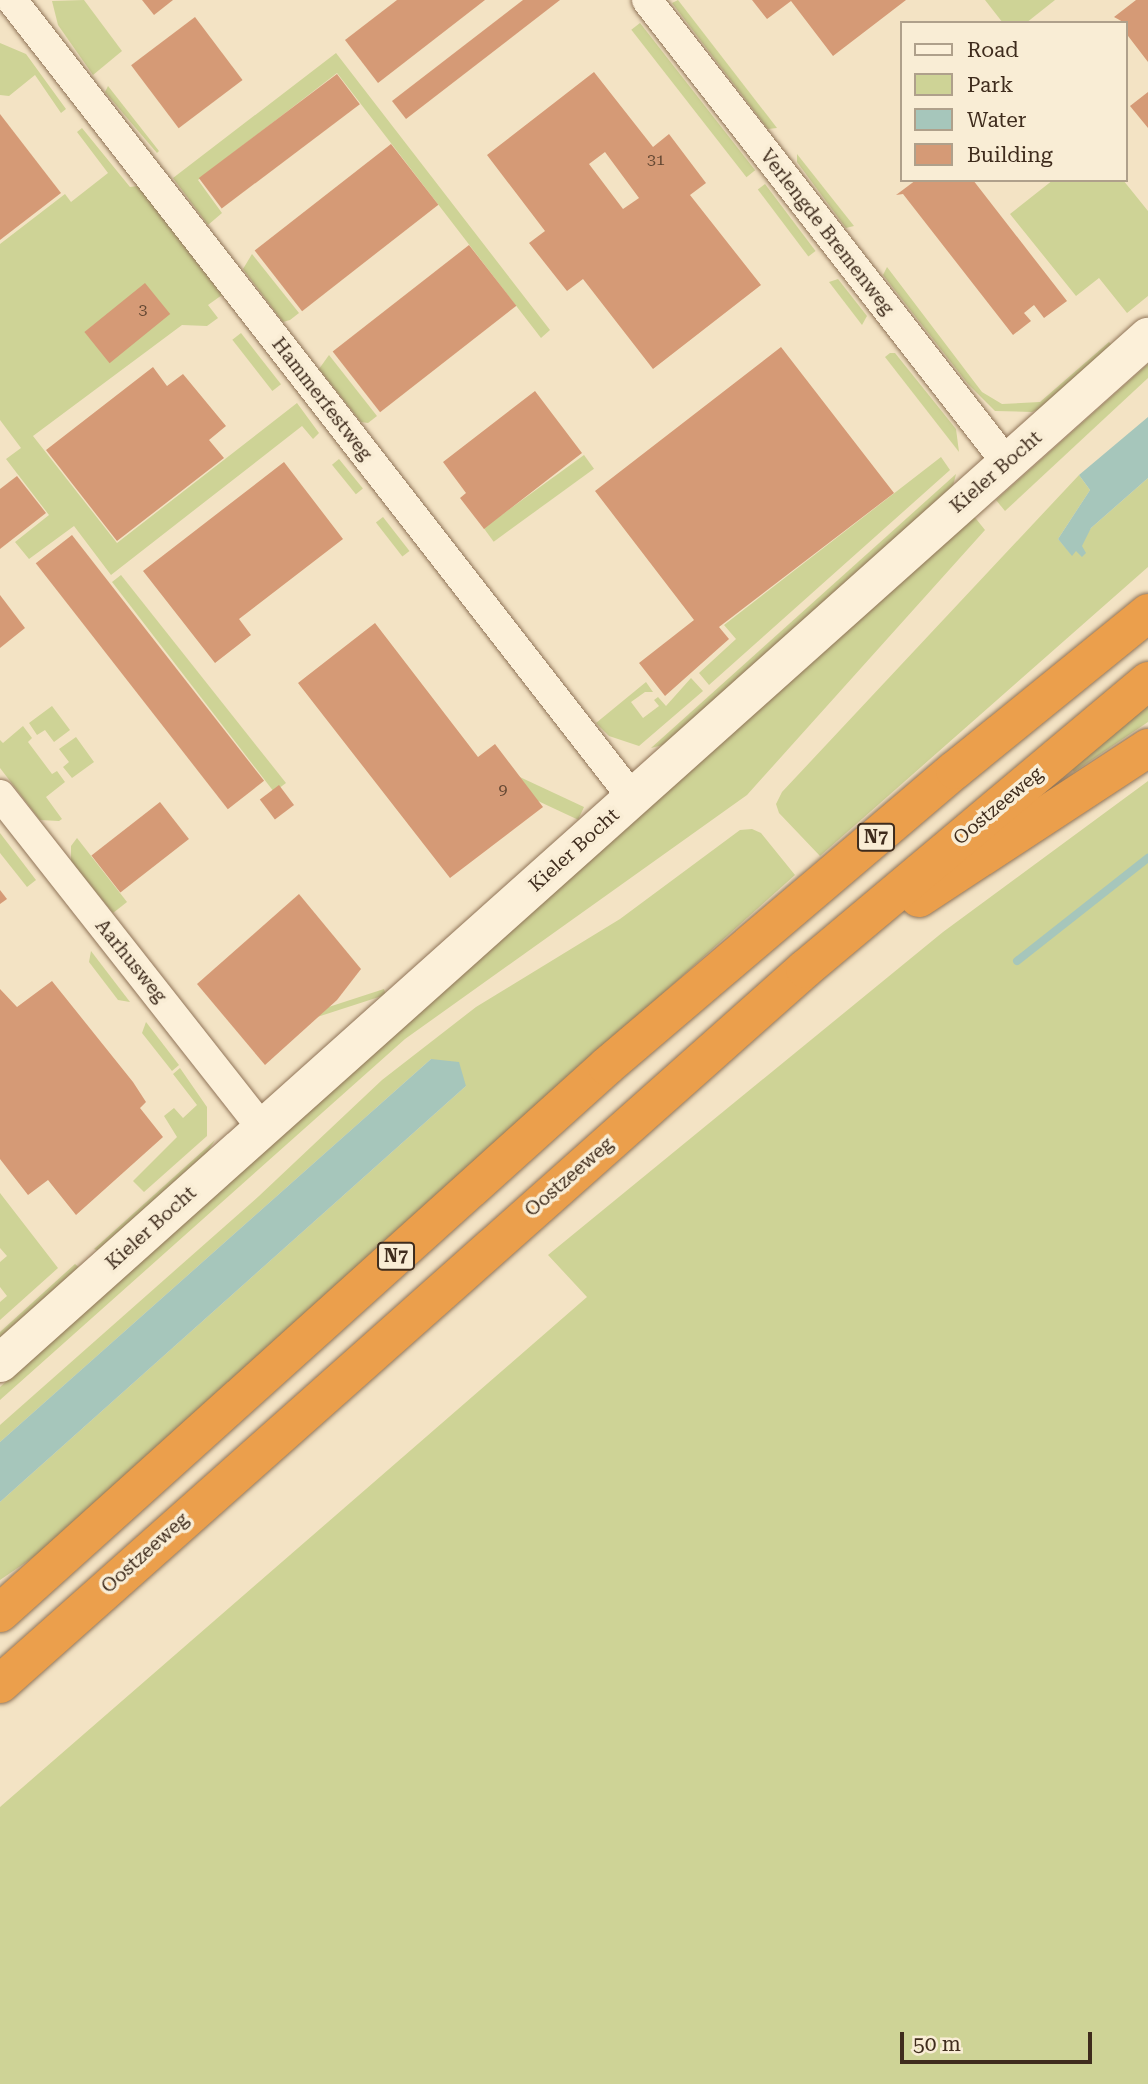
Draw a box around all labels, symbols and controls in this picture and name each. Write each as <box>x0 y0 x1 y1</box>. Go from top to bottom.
legend <box>900 21 1127 182</box>
text: Road <box>967 38 1019 62</box>
text: Park <box>967 73 1013 97</box>
text: Water <box>967 108 1026 132</box>
text: Building <box>967 143 1053 167</box>
street label: Verlengde Bremenweg <box>755 145 899 319</box>
house number: 31 <box>647 150 665 170</box>
house number: 3 <box>139 300 147 320</box>
street label: Hammerfestweg <box>267 333 377 465</box>
street label: Kieler Bocht <box>946 426 1046 518</box>
street label: Oostzeeweg <box>949 762 1047 850</box>
house number: 9 <box>499 780 507 800</box>
street label: Kieler Bocht <box>524 804 624 896</box>
road number: N7 <box>857 822 895 852</box>
street label: Aarhusweg <box>90 915 172 1007</box>
street label: Oostzeeweg <box>520 1133 618 1221</box>
street label: Kieler Bocht <box>101 1182 201 1274</box>
road number: N7 <box>377 1241 415 1270</box>
street label: Oostzeeweg <box>97 1508 193 1598</box>
scale bar <box>903 2018 1096 2062</box>
text: 50 m <box>913 2032 961 2056</box>

